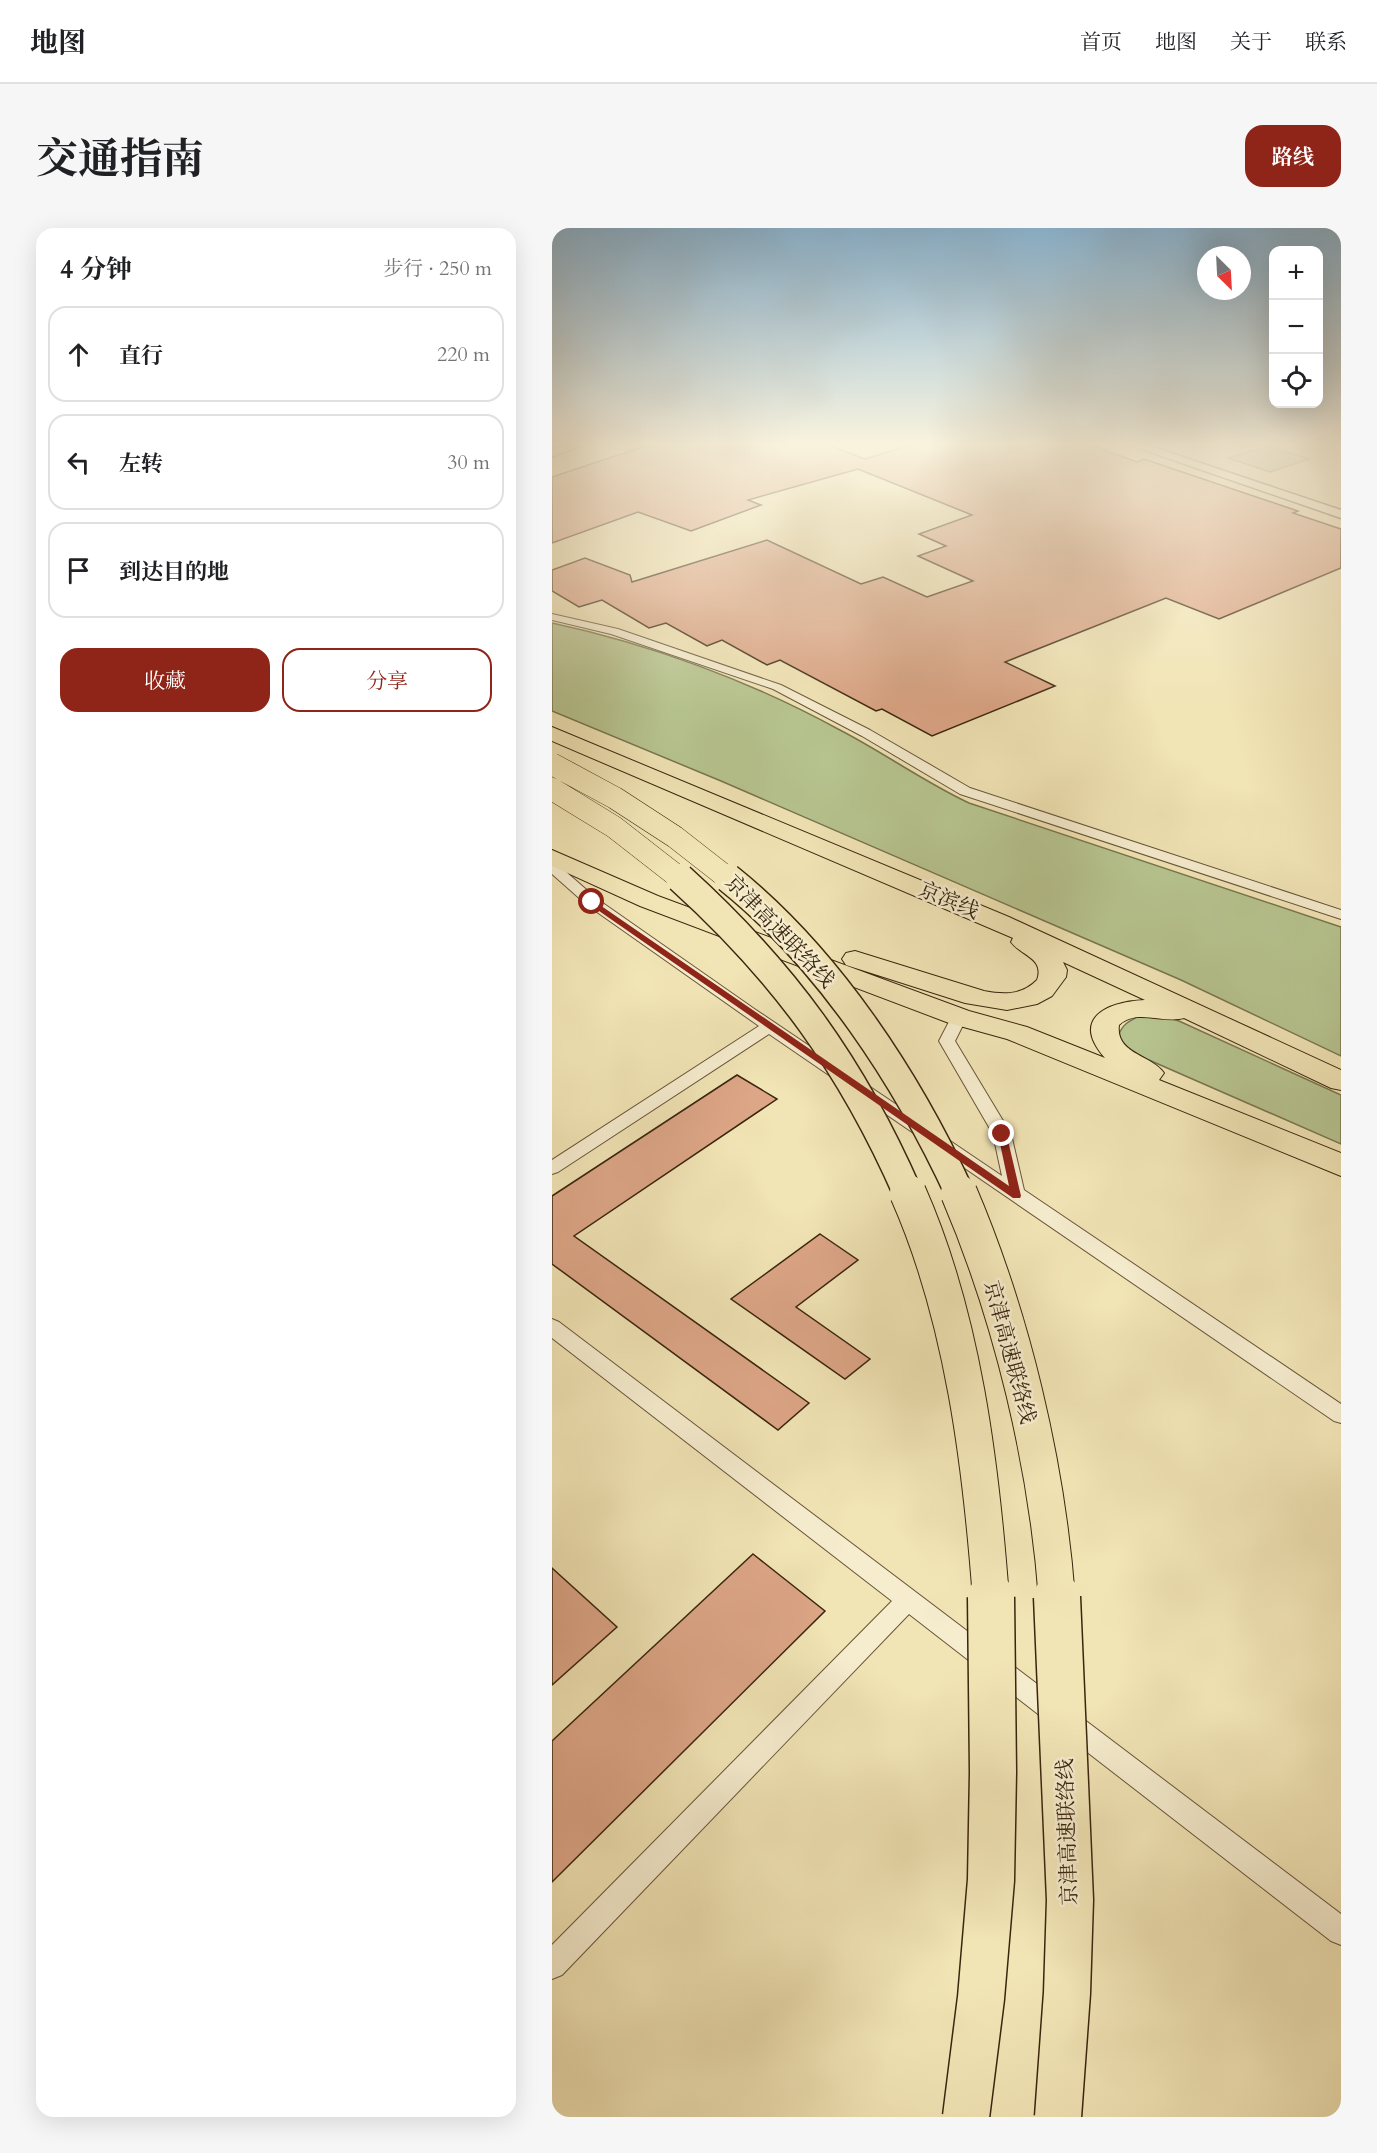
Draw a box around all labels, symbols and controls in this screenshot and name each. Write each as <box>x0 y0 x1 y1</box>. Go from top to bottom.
text: 地图 <box>30 24 86 62</box>
text: 首页 <box>1080 28 1122 57</box>
text: 地图 <box>1155 28 1197 57</box>
text: 关于 <box>1230 28 1272 57</box>
text: 联系 <box>1305 28 1347 57</box>
button: 路线 <box>1245 125 1341 187</box>
text: 交通指南 <box>36 131 204 188</box>
north arrow <box>1197 246 1251 300</box>
map controls <box>1269 246 1323 408</box>
button: + <box>1269 246 1323 300</box>
text: 4 分钟 <box>60 252 132 287</box>
text: 步行 · 250 m <box>383 255 492 282</box>
button: − <box>1269 300 1323 354</box>
icon: ahead <box>62 338 95 371</box>
text: 直行 <box>119 341 163 371</box>
text: 220 m <box>437 341 490 368</box>
button: locate <box>1269 354 1323 408</box>
icon: left <box>62 446 95 479</box>
text: 左转 <box>119 449 163 479</box>
text: 30 m <box>447 449 490 476</box>
icon: arrive <box>62 554 95 587</box>
text: 到达目的地 <box>119 557 229 587</box>
button: 收藏 <box>60 648 270 712</box>
button: 分享 <box>282 648 492 712</box>
street label: 京津高速联络线 <box>718 868 841 994</box>
street label: 京滨线 <box>914 875 983 926</box>
route start <box>578 888 604 914</box>
route end <box>988 1120 1014 1146</box>
street label: 京津高速联络线 <box>976 1277 1043 1427</box>
street label: 京津高速联络线 <box>1050 1758 1085 1906</box>

